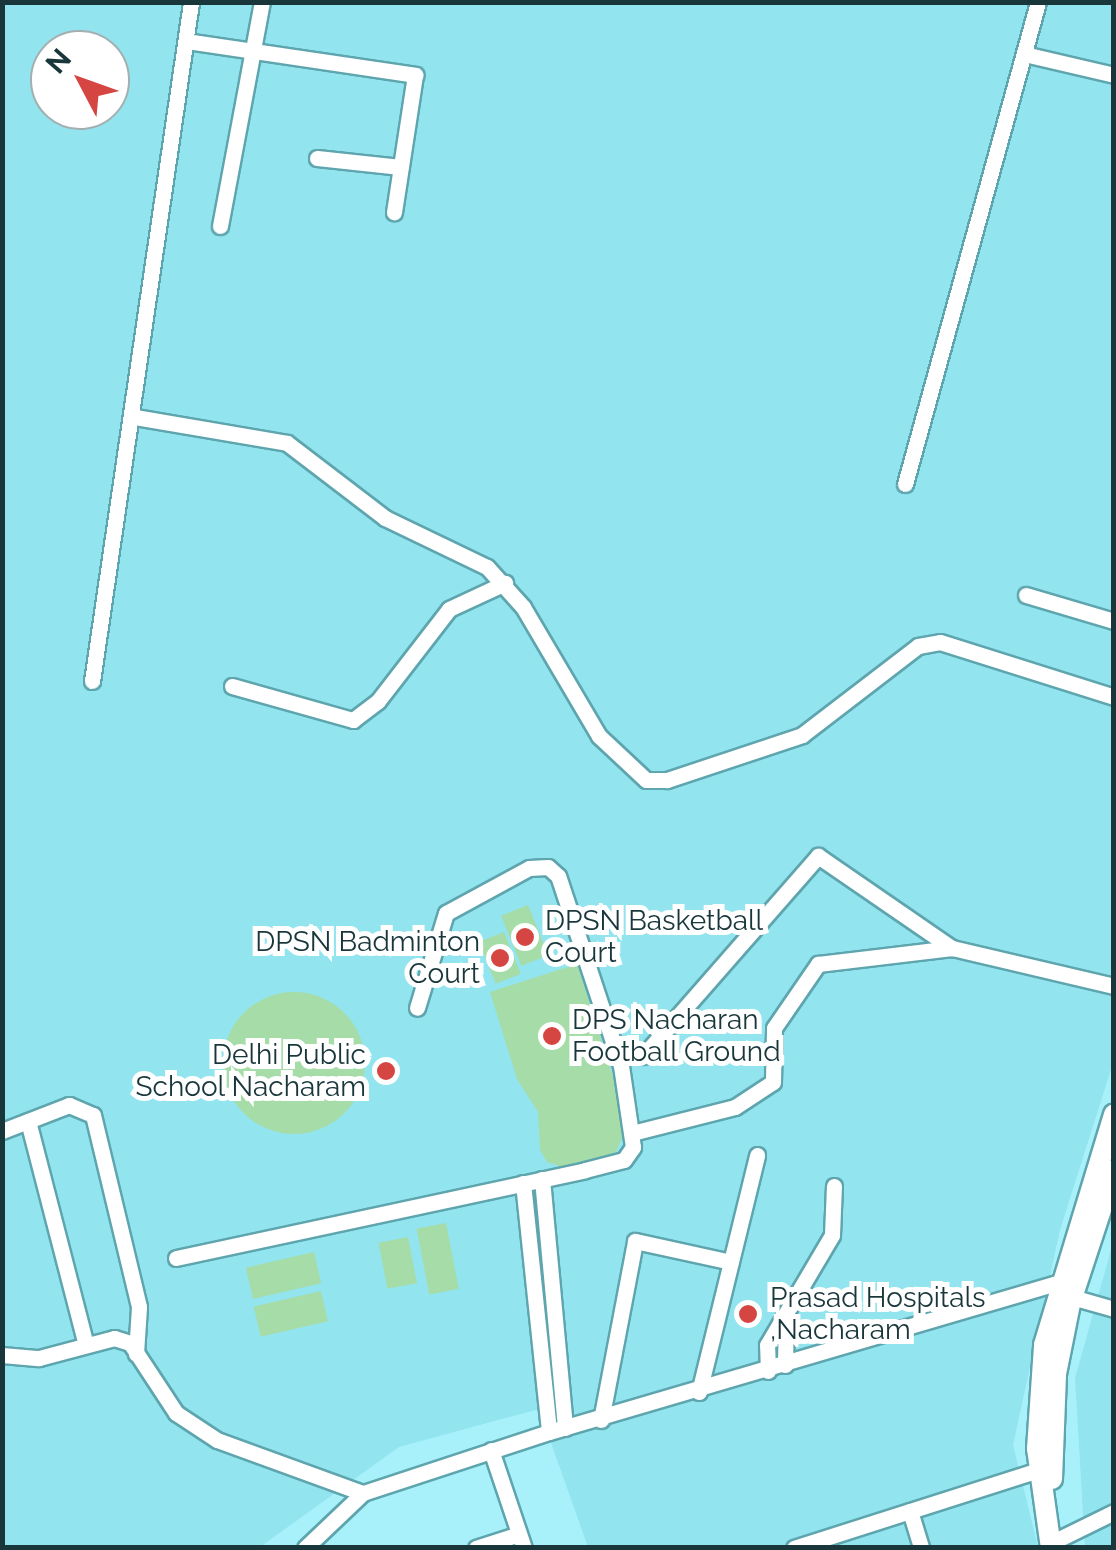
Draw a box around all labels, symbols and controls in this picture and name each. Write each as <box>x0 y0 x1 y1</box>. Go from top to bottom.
north arrow <box>30 30 130 130</box>
text: N <box>39 42 78 80</box>
place label: DPSN Basketball Court <box>545 904 763 970</box>
place label: DPSN Badminton Court <box>255 925 480 991</box>
marker: DPSN Basketball Court <box>514 926 536 948</box>
marker: DPSN Badminton Court <box>489 947 511 969</box>
place label: DPS Nacharan Football Ground <box>572 1003 781 1069</box>
marker: DPS Nacharan Football Ground <box>541 1025 563 1047</box>
place label: Delhi Public School Nacharam <box>135 1038 366 1104</box>
marker: Delhi Public School Nacharam <box>375 1060 397 1082</box>
place label: Prasad Hospitals ,Nacharam <box>770 1281 986 1347</box>
marker: Prasad Hospitals ,Nacharam <box>735 1301 761 1327</box>

